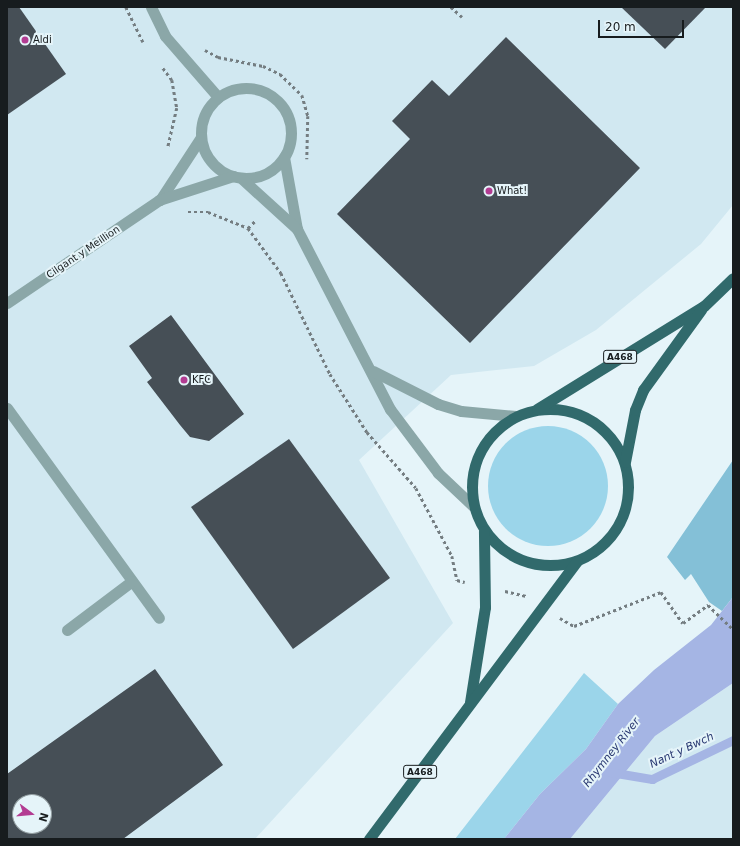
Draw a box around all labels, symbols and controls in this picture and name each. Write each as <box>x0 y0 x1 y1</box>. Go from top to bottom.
scale bar <box>600 12 686 38</box>
text: 20 m <box>605 20 636 34</box>
place label: Aldi <box>33 34 52 46</box>
marker: Aldi <box>20 35 30 45</box>
place label: What! <box>497 185 527 197</box>
marker: What! <box>484 186 494 196</box>
street label: Cilgant y Meillion <box>44 223 122 281</box>
road number: A468 <box>603 350 637 364</box>
place label: KFC <box>192 374 211 386</box>
marker: KFC <box>179 375 189 385</box>
water label: Rhymney River <box>581 716 643 790</box>
water label: Nant y Bwch <box>648 730 716 772</box>
road number: A468 <box>403 765 437 779</box>
north arrow <box>12 794 52 834</box>
text: N <box>36 811 51 823</box>

